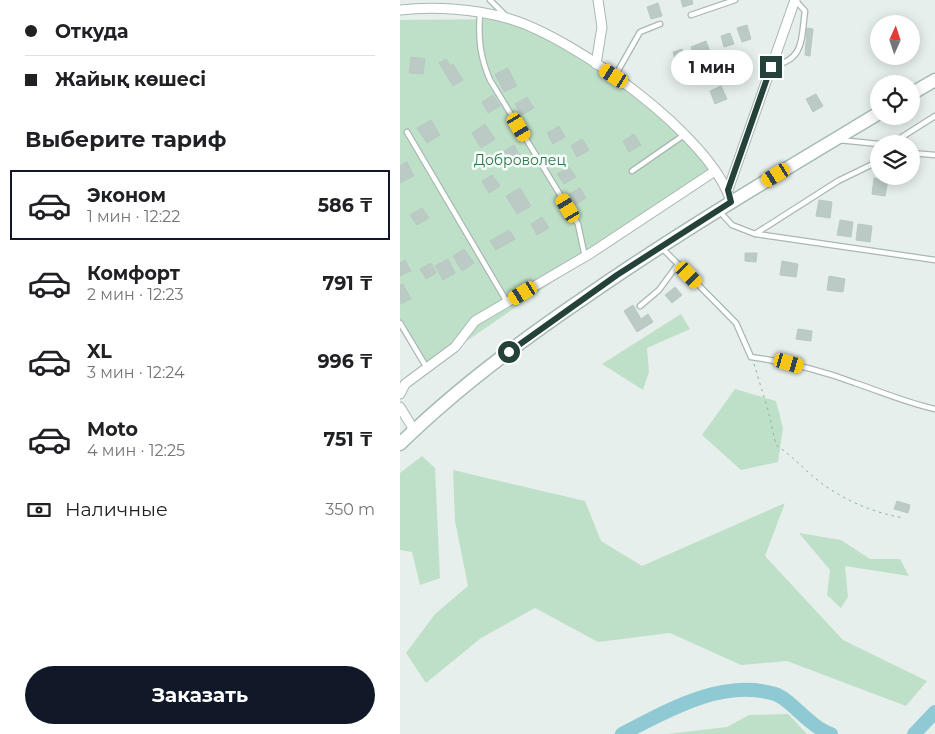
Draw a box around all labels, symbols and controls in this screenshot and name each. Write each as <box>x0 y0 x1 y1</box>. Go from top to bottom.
north arrow <box>870 15 920 65</box>
map controls <box>870 15 920 185</box>
text: Откуда <box>55 20 129 43</box>
callout: 1 мин <box>671 50 754 84</box>
route end <box>760 56 782 78</box>
text: 1 мин <box>689 58 735 77</box>
car <box>597 62 630 90</box>
text: Жайық көшесі <box>55 68 206 91</box>
button: locate <box>870 75 920 125</box>
car <box>504 110 533 144</box>
text: Выберите тариф <box>25 126 226 153</box>
button: layers <box>870 135 920 185</box>
park label: Доброволец <box>474 151 566 169</box>
car <box>759 161 792 189</box>
icon: car <box>27 183 72 228</box>
text: Эконом <box>87 184 166 207</box>
car <box>553 191 582 225</box>
text: 586 ₸ <box>318 194 373 217</box>
text: 1 мин · 12:22 <box>87 207 180 226</box>
car <box>673 259 704 291</box>
icon: car <box>27 261 72 306</box>
text: Комфорт <box>87 262 180 285</box>
text: 791 ₸ <box>323 272 373 295</box>
car <box>506 279 539 307</box>
text: 2 мин · 12:23 <box>87 285 184 304</box>
icon: car <box>27 339 72 384</box>
text: XL <box>87 340 112 363</box>
route start <box>498 341 520 363</box>
text: 996 ₸ <box>317 350 373 373</box>
car <box>772 352 805 374</box>
text: 3 мин · 12:24 <box>87 363 185 382</box>
icon: car <box>27 417 72 462</box>
text: Moto <box>87 418 138 441</box>
text: 751 ₸ <box>324 428 373 451</box>
text: 4 мин · 12:25 <box>87 441 185 460</box>
icon: cash <box>25 496 53 524</box>
text: Наличные <box>65 498 168 521</box>
text: 350 m <box>325 500 375 519</box>
button: Заказать <box>25 666 375 724</box>

